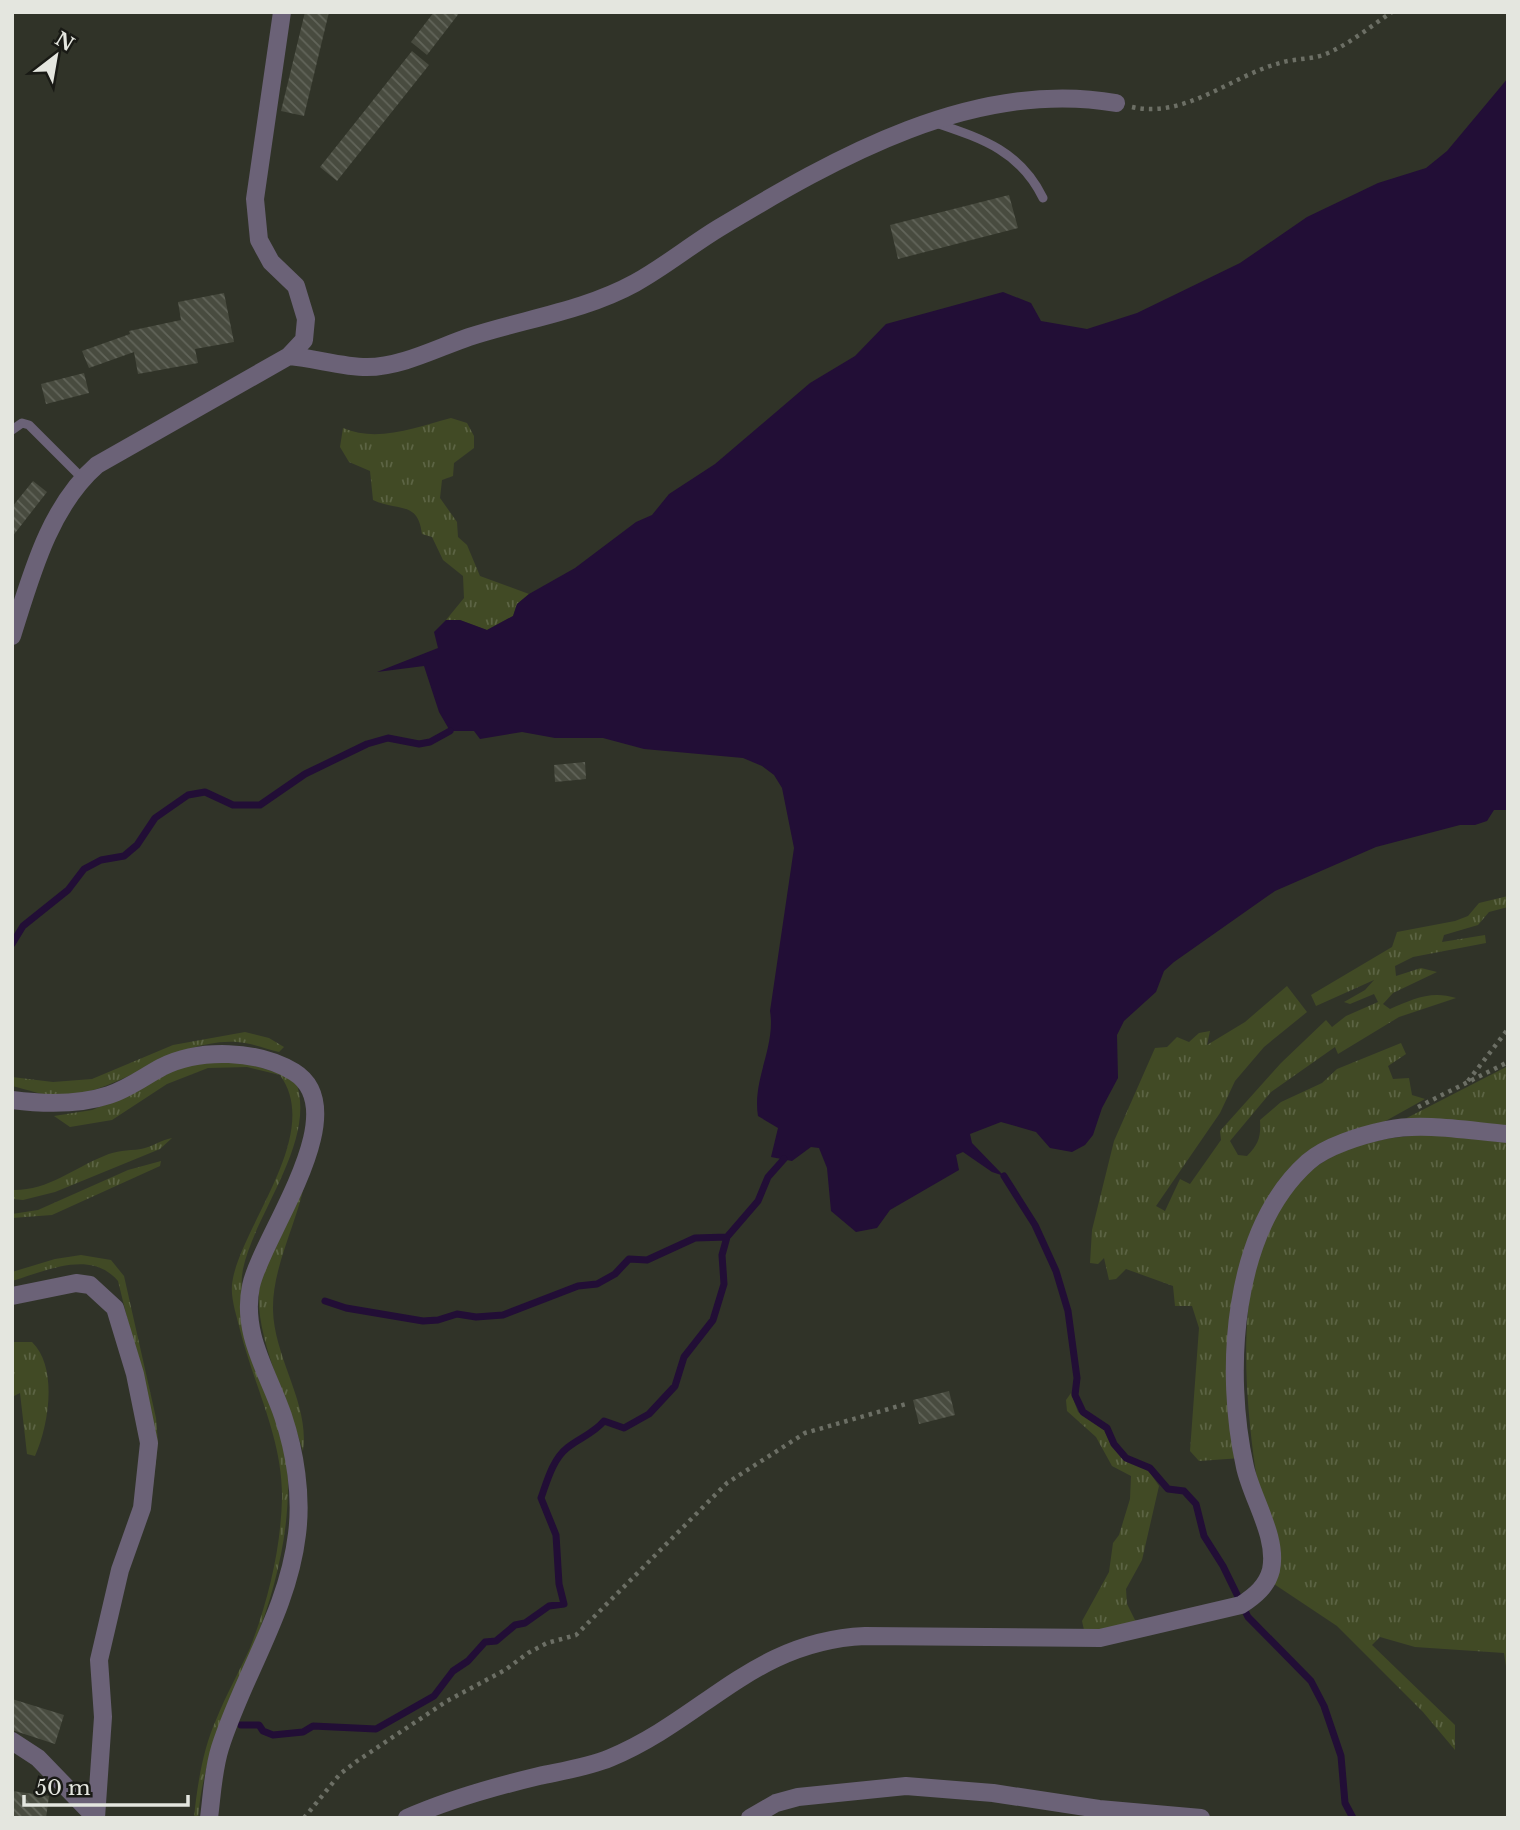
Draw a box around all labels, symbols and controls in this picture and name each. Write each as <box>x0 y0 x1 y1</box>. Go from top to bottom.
north arrow <box>21 21 91 91</box>
text: N <box>51 27 78 56</box>
scale bar <box>24 1764 189 1808</box>
text: 50 m <box>35 1775 91 1801</box>

